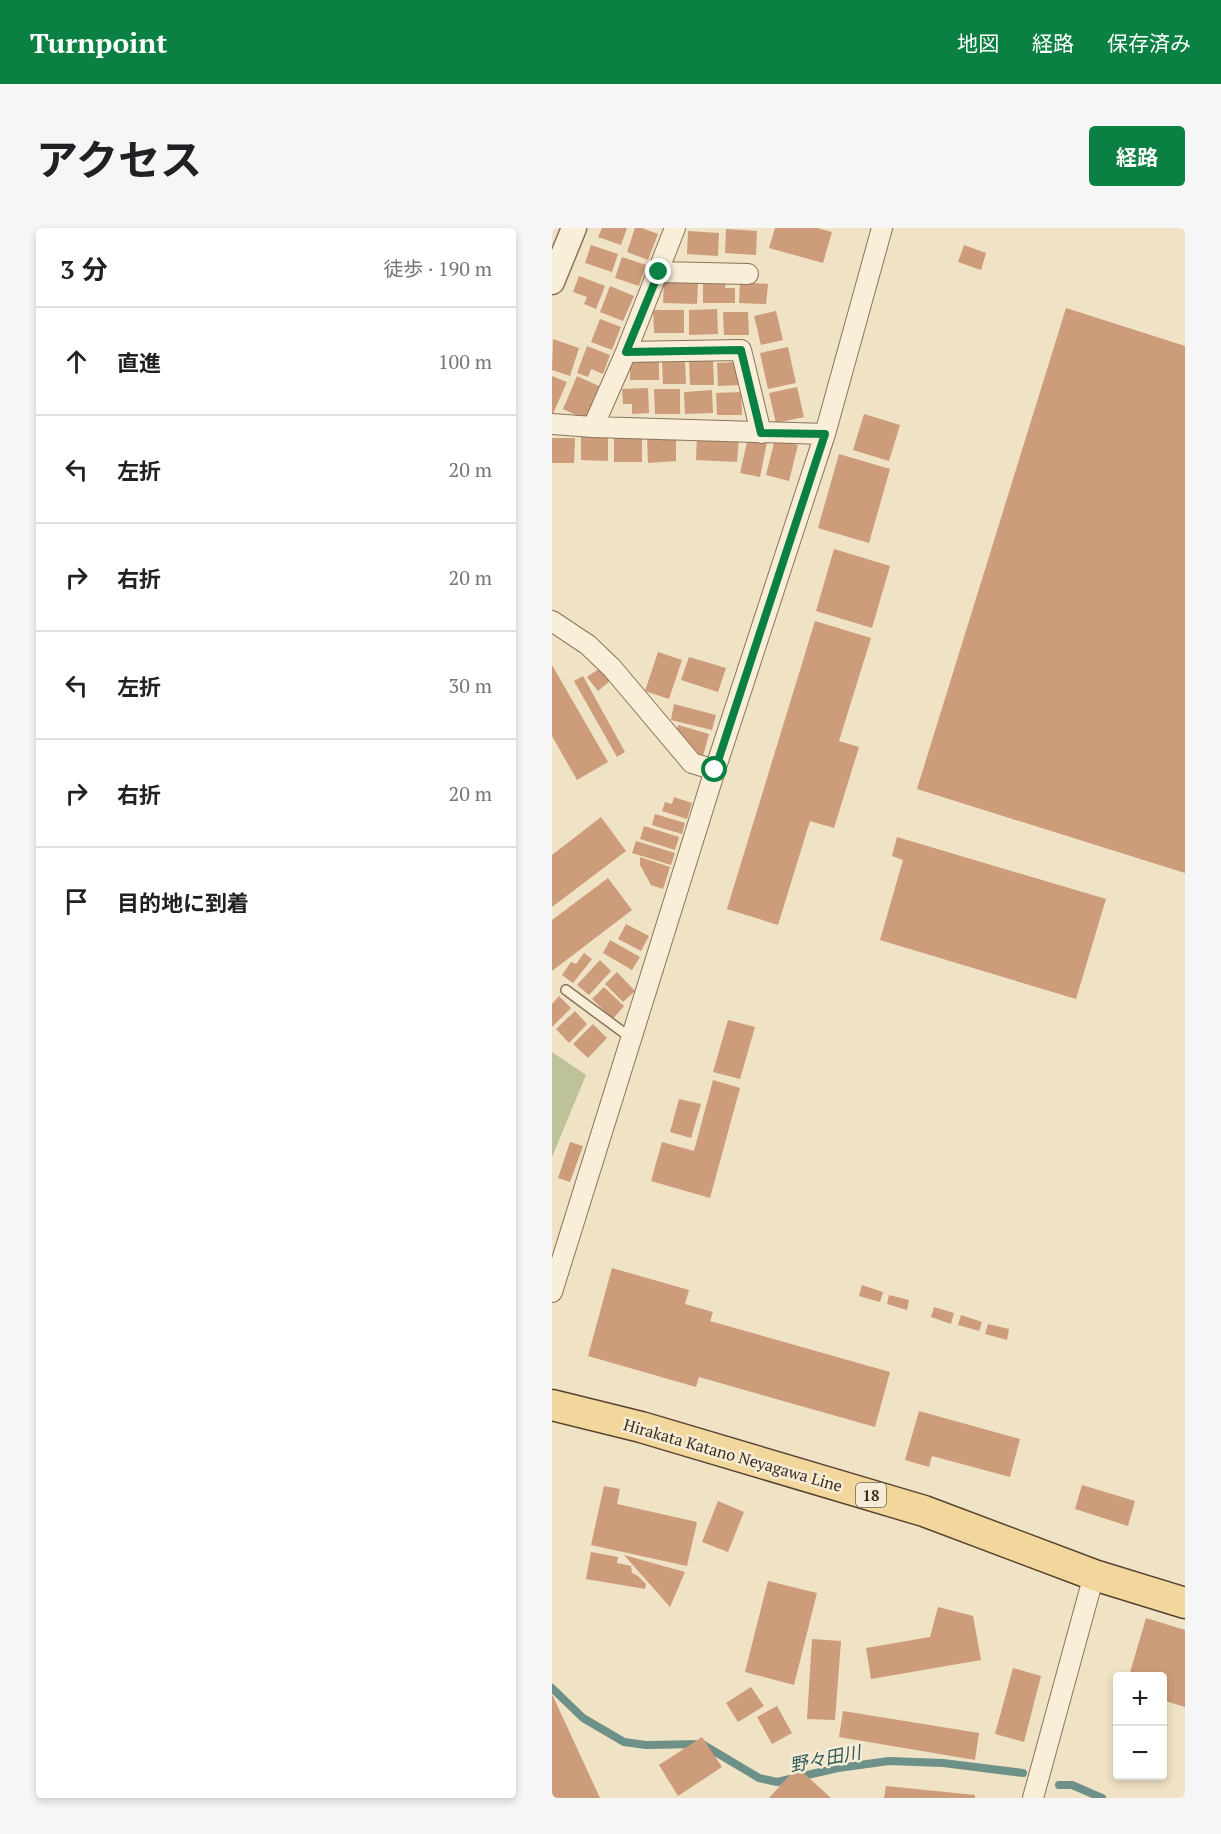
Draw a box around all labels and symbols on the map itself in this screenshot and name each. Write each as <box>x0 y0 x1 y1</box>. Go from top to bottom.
route end <box>645 258 671 284</box>
route start <box>701 756 727 782</box>
street label: Hirakata Katano Neyagawa Line <box>621 1413 845 1497</box>
road number: 18 <box>856 1483 886 1507</box>
water label: 野々田川 <box>787 1739 865 1777</box>

